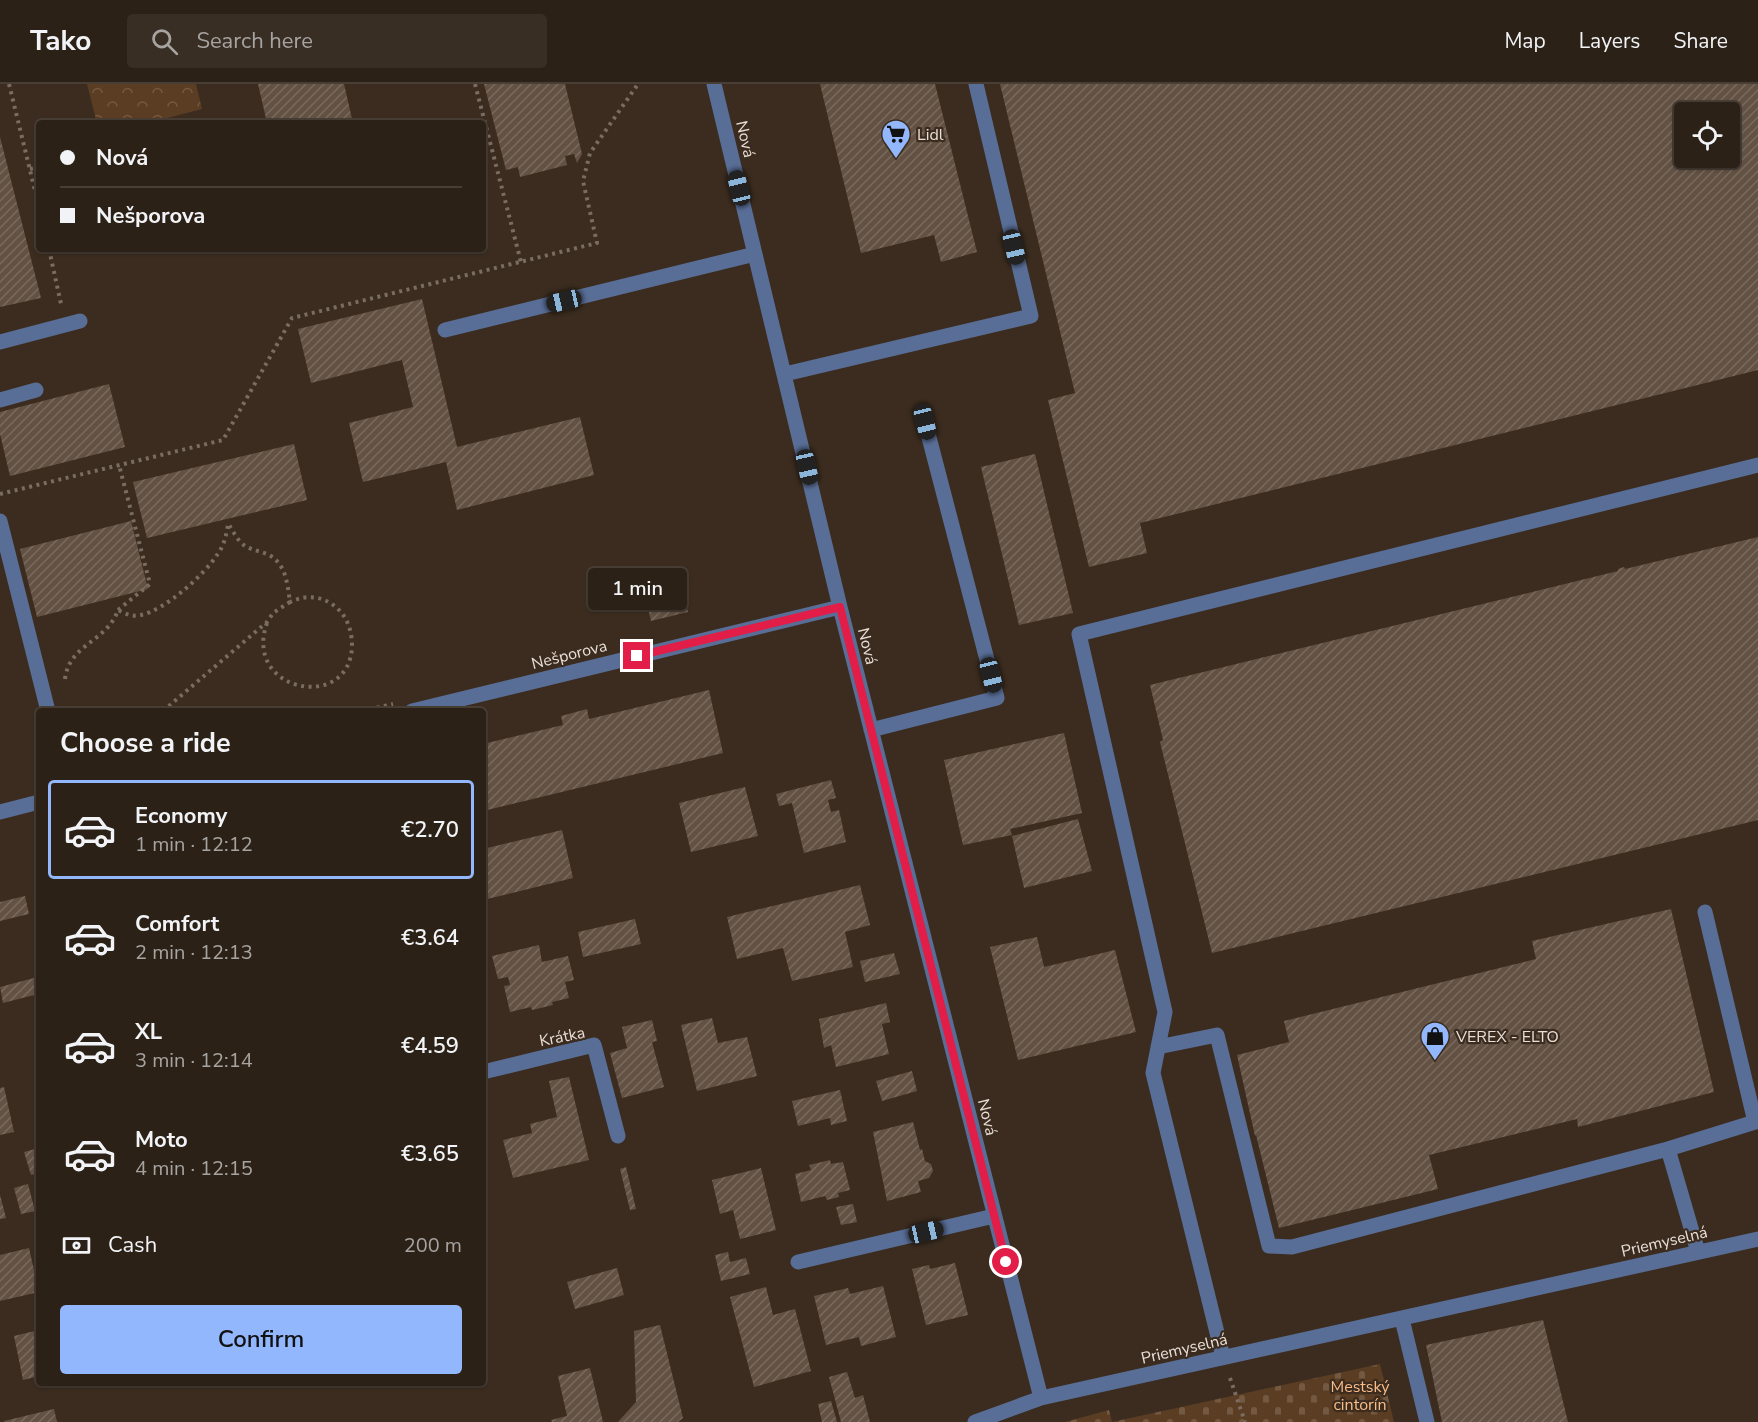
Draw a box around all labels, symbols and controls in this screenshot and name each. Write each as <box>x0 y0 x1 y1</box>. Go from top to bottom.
search box <box>127 14 547 68</box>
text: Tako <box>30 22 91 60</box>
icon: search <box>148 25 181 58</box>
text: Search here <box>196 26 313 56</box>
text: Map <box>1504 27 1546 55</box>
text: Layers <box>1579 27 1640 55</box>
text: Share <box>1673 27 1728 55</box>
map controls <box>1674 102 1740 168</box>
button: locate <box>1674 102 1740 168</box>
supermarket icon: Lidl <box>880 118 912 160</box>
street label: Nová <box>730 119 760 160</box>
place label: Lidl <box>917 124 944 146</box>
text: Nová <box>96 143 148 173</box>
car <box>726 168 752 208</box>
text: Nešporova <box>96 201 205 231</box>
car <box>1001 227 1027 267</box>
car <box>544 288 584 314</box>
car <box>912 402 938 442</box>
car <box>794 447 820 487</box>
callout: 1 min <box>588 569 686 611</box>
text: 1 min <box>612 575 663 602</box>
street label: Nová <box>852 626 882 667</box>
street label: Nešporova <box>529 635 609 675</box>
route end <box>623 642 650 669</box>
car <box>978 655 1004 695</box>
text: Choose a ride <box>60 725 231 762</box>
text: Economy <box>135 801 227 831</box>
icon: car <box>63 803 117 857</box>
text: €2.70 <box>401 815 459 845</box>
text: 1 min · 12:12 <box>135 831 253 858</box>
text: Comfort <box>135 909 219 939</box>
icon: car <box>63 911 117 965</box>
text: €3.64 <box>401 923 459 953</box>
text: 2 min · 12:13 <box>135 939 253 966</box>
text: XL <box>135 1017 162 1047</box>
icon: car <box>63 1019 117 1073</box>
shop icon: VEREX - ELTO <box>1419 1020 1451 1062</box>
street label: Krátka <box>537 1022 587 1052</box>
place label: VEREX - ELTO <box>1455 1026 1559 1048</box>
text: €4.59 <box>401 1031 459 1061</box>
text: 3 min · 12:14 <box>135 1047 253 1074</box>
street label: Nová <box>972 1097 1002 1138</box>
text: Moto <box>135 1125 188 1155</box>
icon: car <box>63 1127 117 1181</box>
text: €3.65 <box>401 1139 459 1169</box>
text: 4 min · 12:15 <box>135 1155 253 1182</box>
car <box>906 1219 946 1245</box>
street label: Priemyselná <box>1619 1221 1710 1263</box>
icon: cash <box>60 1229 93 1262</box>
text: Cash <box>108 1230 157 1260</box>
text: 200 m <box>404 1232 462 1259</box>
route start <box>992 1248 1019 1275</box>
button: Confirm <box>60 1305 462 1374</box>
street label: Priemyselná <box>1139 1328 1230 1370</box>
park label: Mestský cintorín <box>1330 1376 1390 1416</box>

